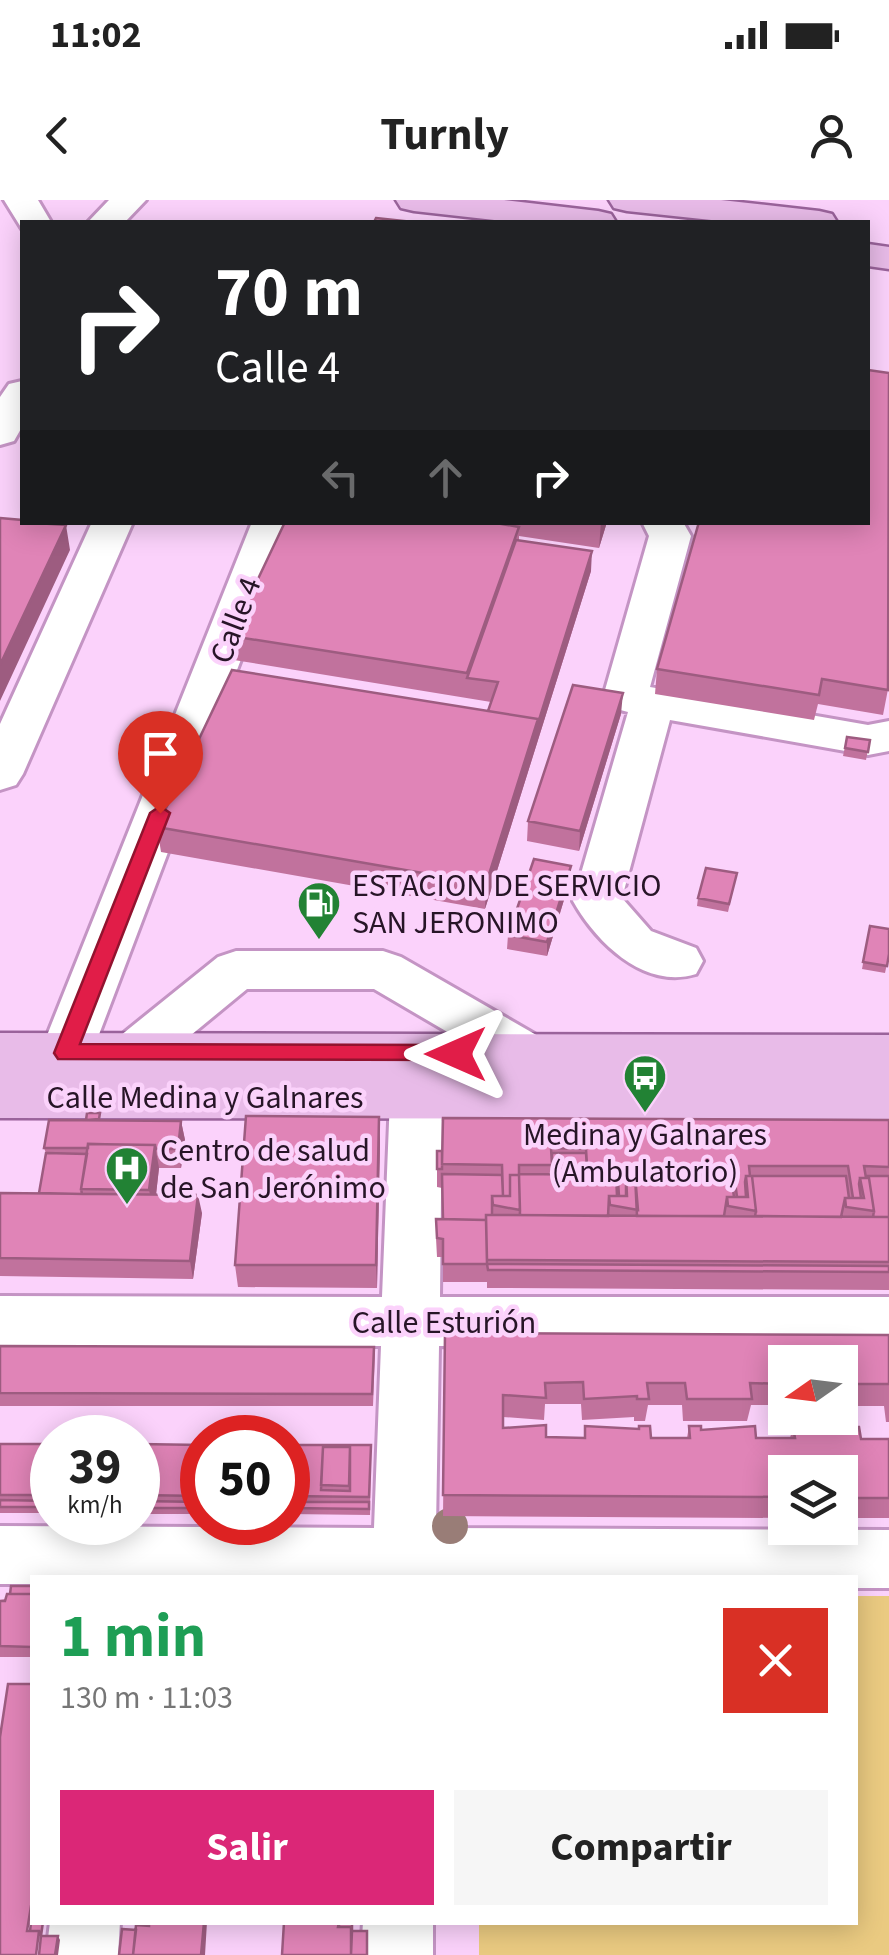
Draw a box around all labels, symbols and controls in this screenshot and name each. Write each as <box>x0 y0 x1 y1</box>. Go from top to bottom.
text: 11:02 <box>50 8 142 62</box>
text: Turnly <box>380 103 509 167</box>
icon: back <box>30 108 85 163</box>
icon: person <box>804 108 859 163</box>
text: 70 m <box>215 243 363 343</box>
icon: right <box>50 260 180 390</box>
text: Calle 4 <box>215 336 340 400</box>
icon: left <box>313 450 368 505</box>
icon: ahead <box>418 450 473 505</box>
icon: right <box>523 450 578 505</box>
street label: Calle 4 <box>199 571 273 670</box>
pin <box>118 711 203 814</box>
icon: arrive <box>133 726 188 781</box>
place label: ESTACION DE SERVICIO SAN JERONIMO <box>352 863 661 946</box>
fuel station icon: ESTACION DE SERVICIO SAN JERONIMO <box>296 880 342 941</box>
position arrow <box>404 1002 508 1106</box>
bus stop icon: Medina y Galnares (Ambulatorio) <box>622 1053 668 1114</box>
street label: Calle Medina y Galnares <box>47 1075 363 1121</box>
place label: Medina y Galnares (Ambulatorio) <box>523 1112 767 1195</box>
place label: Centro de salud de San Jerónimo <box>160 1128 386 1211</box>
hospital icon: Centro de salud de San Jerónimo <box>104 1145 150 1206</box>
street label: Calle Esturión <box>352 1300 536 1346</box>
north arrow <box>768 1345 858 1435</box>
map controls <box>768 1345 858 1545</box>
speed limit sign: 50 <box>180 1415 310 1545</box>
text: 39 <box>69 1432 121 1503</box>
button: layers <box>768 1455 858 1545</box>
text: km/h <box>67 1487 123 1523</box>
text: 1 min <box>60 1595 206 1680</box>
button: close <box>723 1608 828 1713</box>
text: 130 m · 11:03 <box>60 1675 233 1721</box>
button: Salir <box>60 1790 434 1905</box>
button: Compartir <box>454 1790 828 1905</box>

